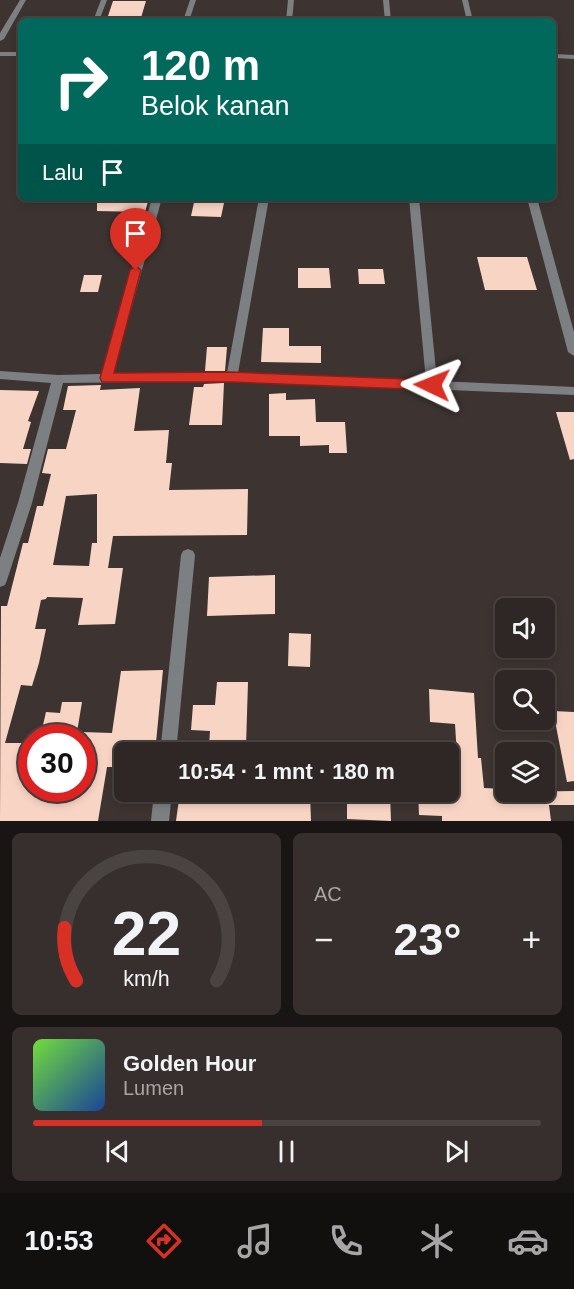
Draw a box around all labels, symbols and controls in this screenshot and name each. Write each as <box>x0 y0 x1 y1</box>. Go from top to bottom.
icon: right <box>42 42 120 120</box>
text: 120 m <box>141 42 260 89</box>
text: Belok kanan <box>141 91 290 121</box>
icon: arrive <box>96 156 129 189</box>
text: Lalu <box>42 160 84 185</box>
pin <box>110 208 161 270</box>
icon: arrive <box>119 217 152 250</box>
position arrow <box>400 353 464 417</box>
map controls <box>495 598 555 802</box>
button: sound <box>495 598 555 658</box>
button: search <box>495 670 555 730</box>
speed limit sign: 30 <box>18 724 96 802</box>
button: layers <box>495 742 555 802</box>
text: 10:54 · 1 mnt · 180 m <box>178 759 395 784</box>
text: AC <box>314 883 342 905</box>
text: 22 <box>112 899 181 968</box>
text: 23° <box>393 914 462 965</box>
text: − <box>314 921 333 958</box>
text: + <box>522 921 541 958</box>
text: km/h <box>123 967 170 991</box>
text: Golden Hour <box>123 1051 256 1076</box>
text: Lumen <box>123 1077 184 1099</box>
icon: previous <box>101 1135 134 1168</box>
icon: pause <box>270 1135 303 1168</box>
icon: next <box>440 1135 473 1168</box>
icon: directions <box>143 1220 185 1262</box>
icon: music <box>234 1220 276 1262</box>
icon: phone <box>325 1220 367 1262</box>
icon: climate <box>416 1220 458 1262</box>
icon: car <box>507 1220 549 1262</box>
text: 10:53 <box>25 1226 94 1256</box>

